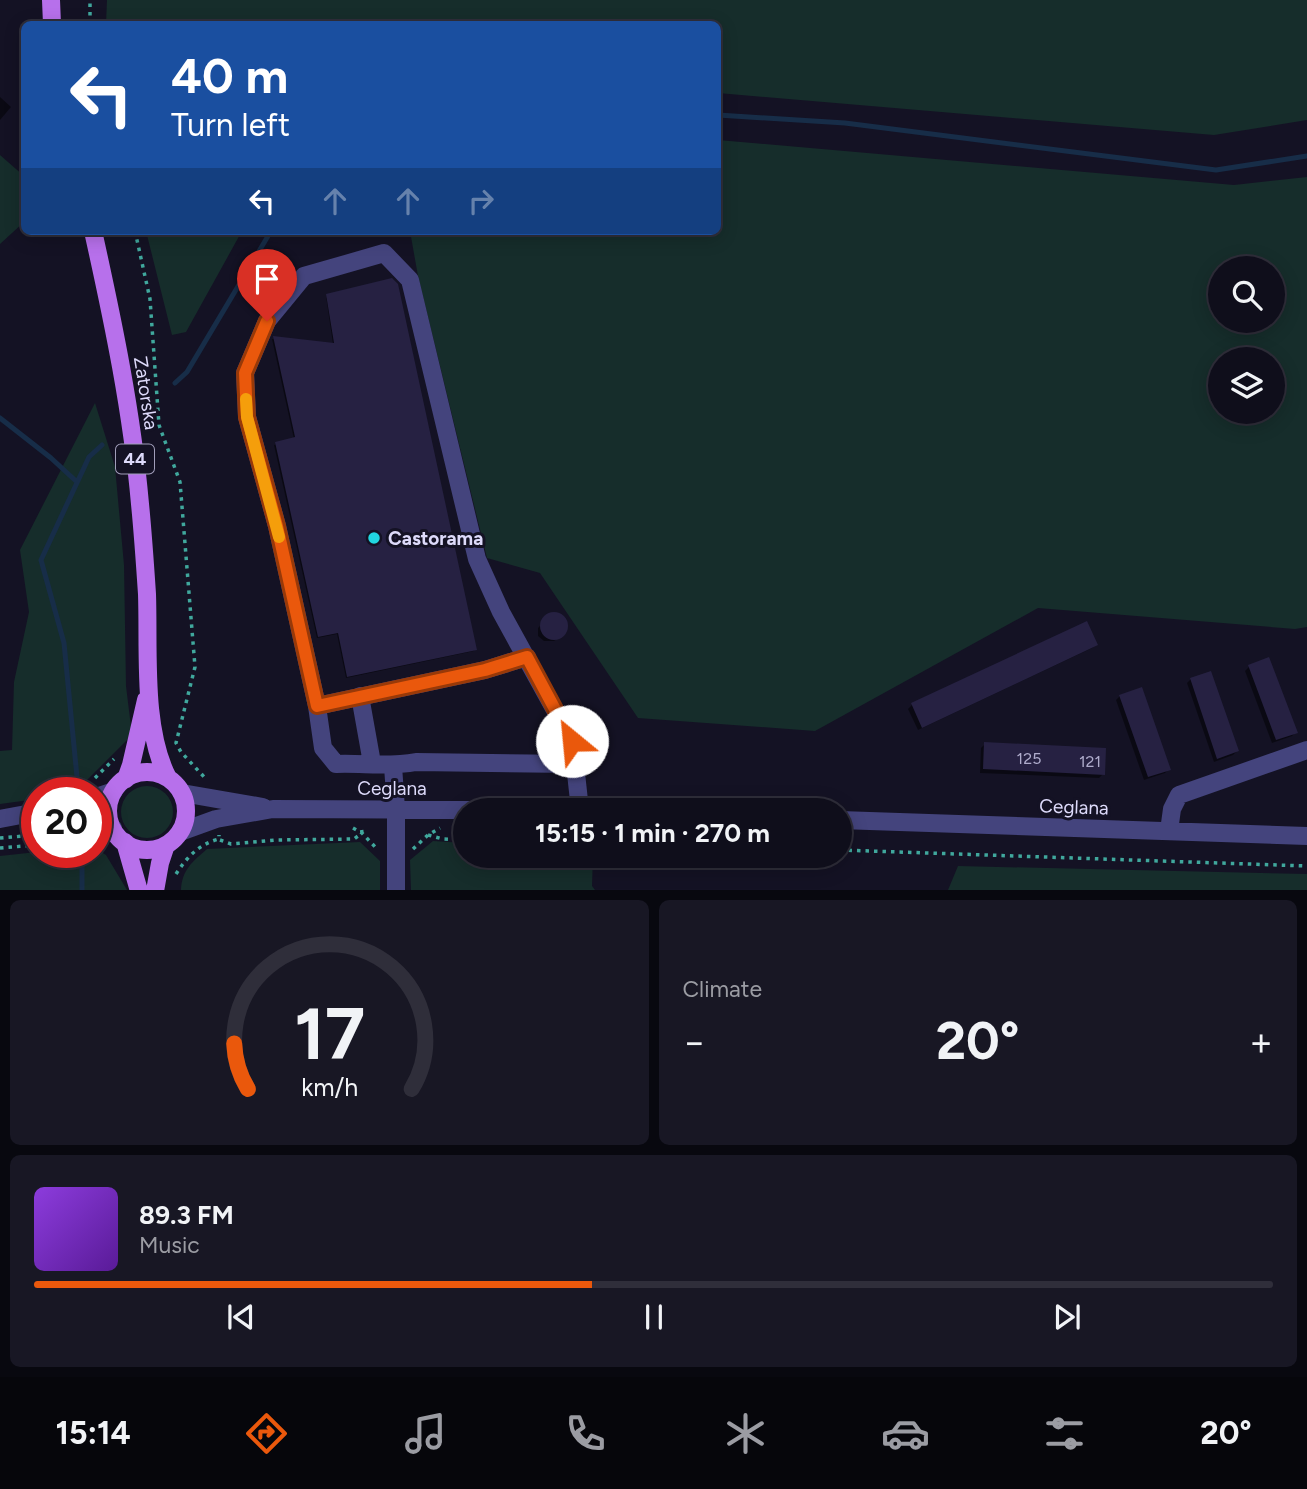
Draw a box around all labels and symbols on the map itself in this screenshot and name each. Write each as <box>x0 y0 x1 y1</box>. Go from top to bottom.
pin <box>237 249 297 321</box>
street label: Zatorska <box>129 355 163 431</box>
road number: 44 <box>116 444 154 474</box>
place label: Castorama <box>388 527 483 550</box>
marker: Castorama <box>366 530 382 546</box>
position arrow <box>535 704 609 778</box>
house number: 125 <box>1017 749 1041 768</box>
house number: 121 <box>1079 752 1101 771</box>
speed limit sign: 20 <box>21 777 112 868</box>
street label: Ceglana <box>357 777 427 800</box>
street label: Ceglana <box>1039 794 1109 820</box>

